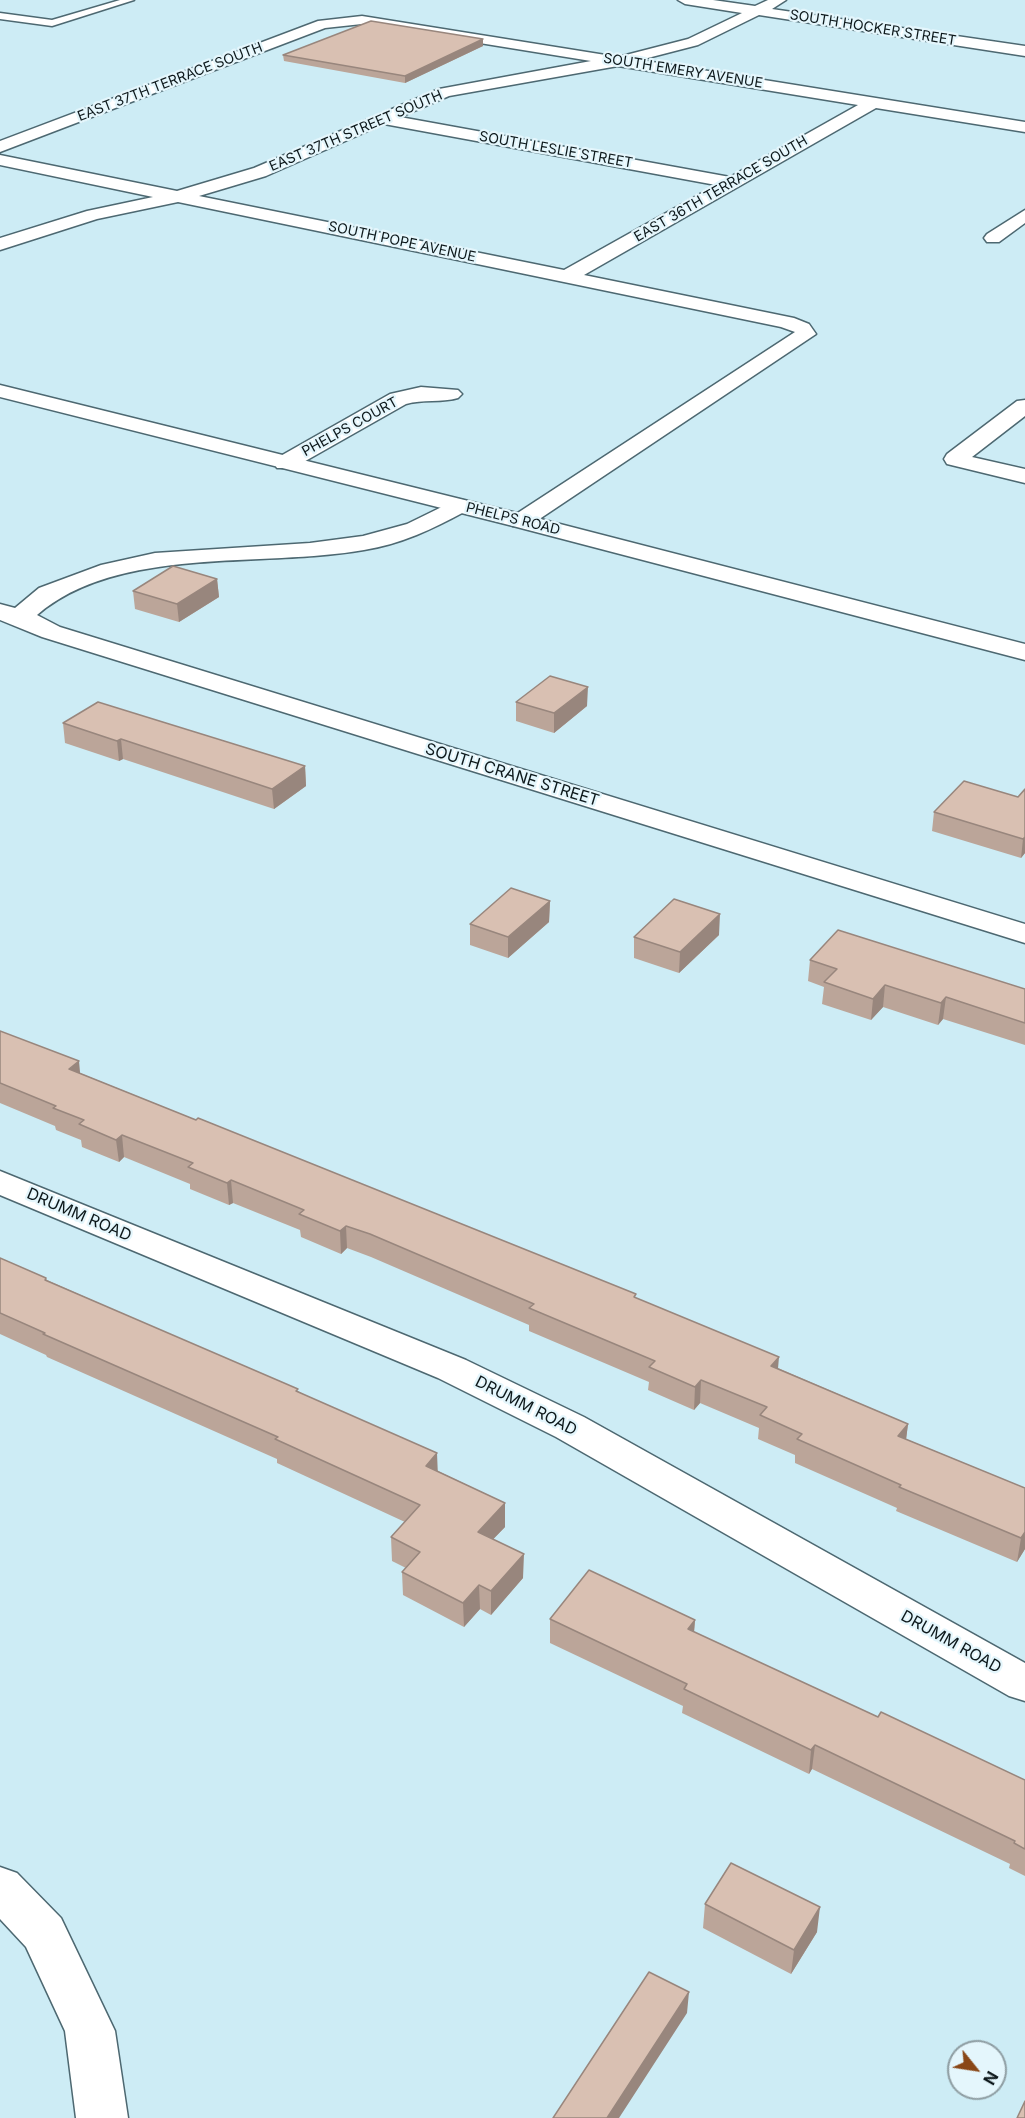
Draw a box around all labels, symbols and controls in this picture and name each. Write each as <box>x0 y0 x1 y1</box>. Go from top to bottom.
street label: SOUTH HOCKER STREET <box>788 7 958 49</box>
street label: EAST 37TH TERRACE SOUTH <box>75 39 265 125</box>
street label: SOUTH EMERY AVENUE <box>602 50 764 92</box>
street label: EAST 37TH STREET SOUTH <box>267 87 445 175</box>
street label: SOUTH LESLIE STREET <box>478 128 634 172</box>
street label: EAST 36TH TERRACE SOUTH <box>631 132 811 246</box>
street label: SOUTH POPE AVENUE <box>327 218 477 266</box>
street label: PHELPS COURT <box>299 394 401 460</box>
street label: PHELPS ROAD <box>464 499 562 539</box>
street label: SOUTH CRANE STREET <box>423 739 601 811</box>
street label: DRUMM ROAD <box>24 1184 134 1246</box>
street label: DRUMM ROAD <box>472 1372 580 1440</box>
street label: DRUMM ROAD <box>897 1607 1005 1677</box>
north arrow <box>947 2040 1007 2100</box>
text: N <box>979 2068 1003 2088</box>

